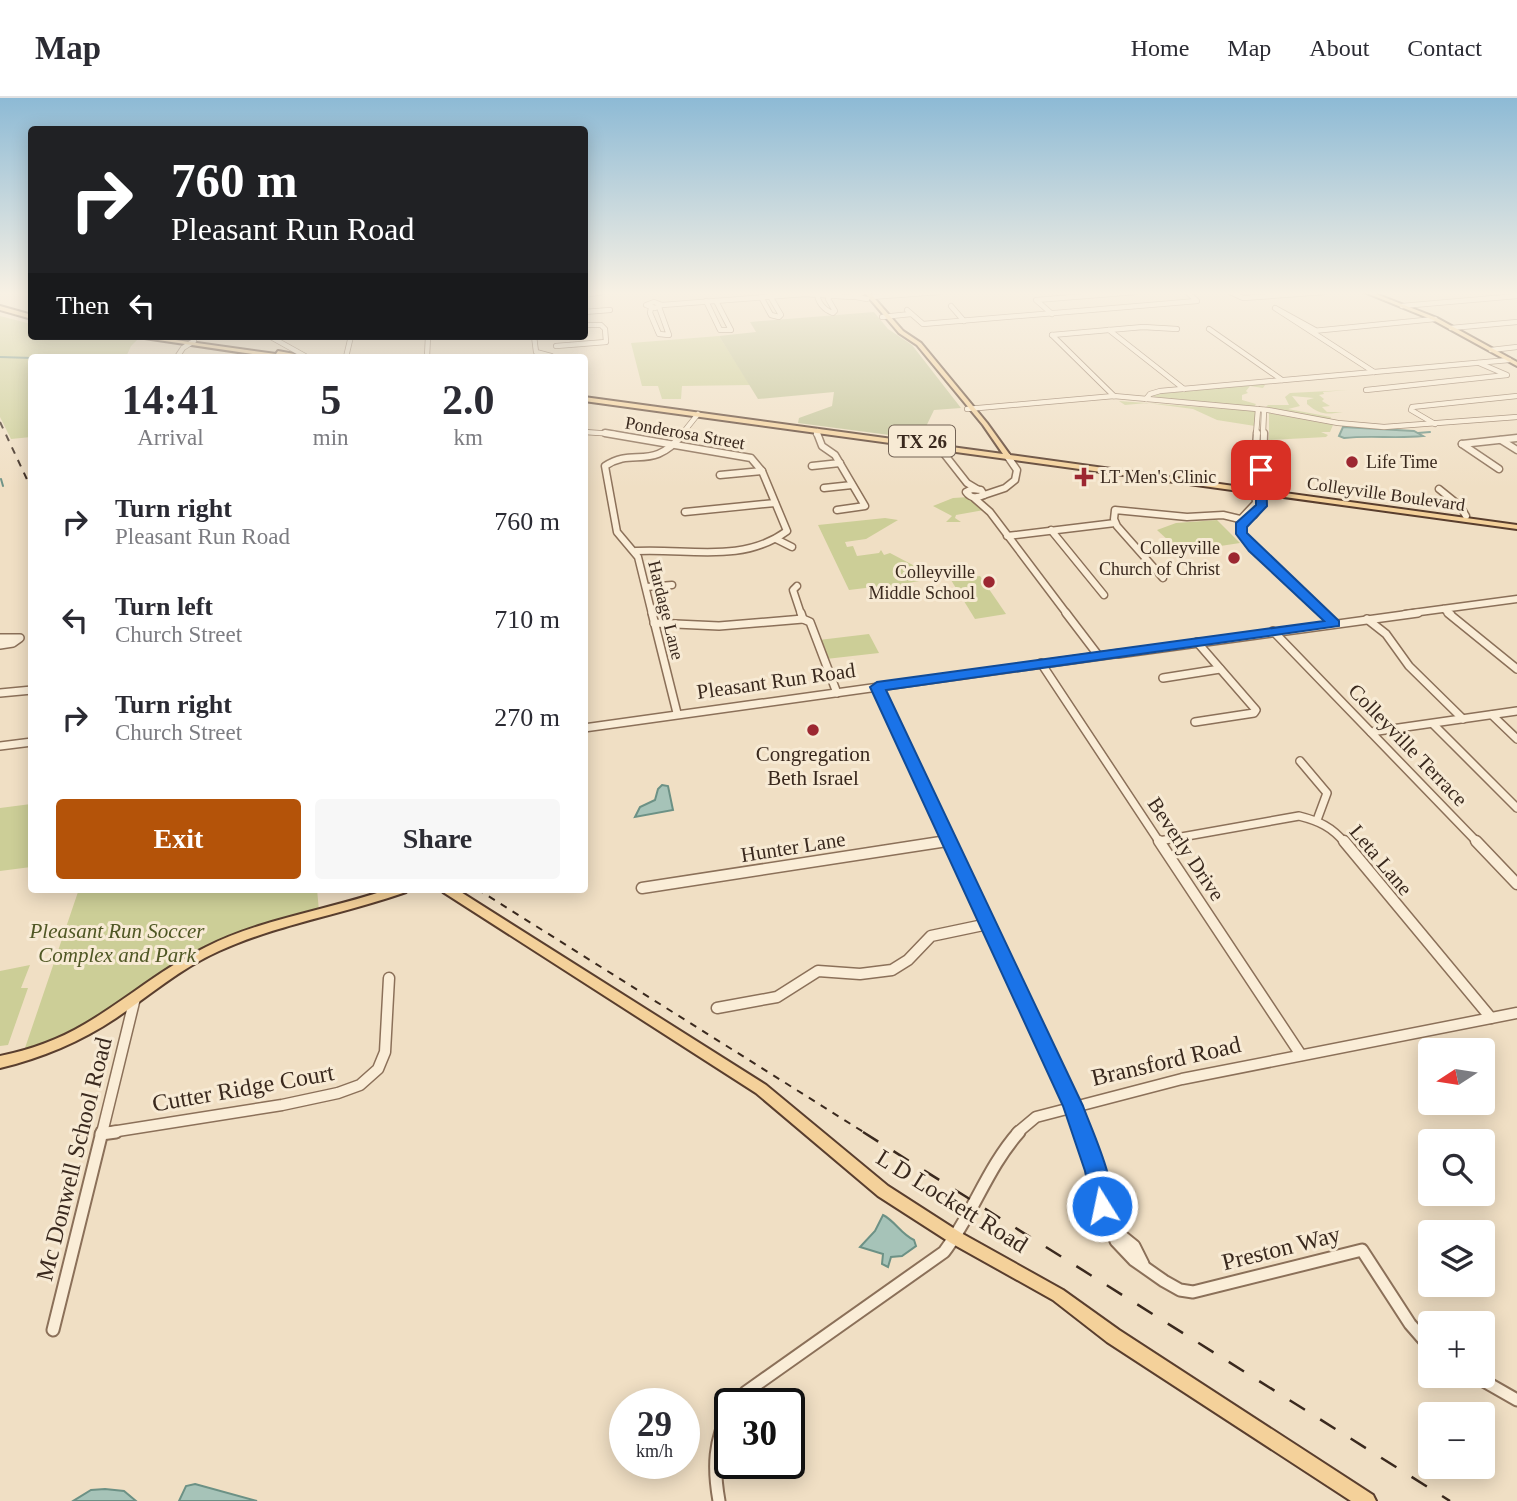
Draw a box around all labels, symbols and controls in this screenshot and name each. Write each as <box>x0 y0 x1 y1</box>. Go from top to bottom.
text: Map <box>35 30 101 66</box>
text: Home <box>1131 35 1189 61</box>
text: Map <box>1227 35 1271 61</box>
text: About <box>1309 35 1369 61</box>
text: Contact <box>1407 35 1482 61</box>
text: 760 m <box>171 153 298 208</box>
icon: right <box>56 154 147 245</box>
text: Pleasant Run Road <box>171 211 415 247</box>
icon: left <box>123 287 161 325</box>
text: Then <box>56 291 109 320</box>
text: 14:41 <box>121 377 219 423</box>
text: 5 <box>320 377 341 423</box>
text: 2.0 <box>442 377 495 423</box>
street label: Ponderosa Street <box>623 413 747 453</box>
text: Arrival <box>137 425 204 450</box>
text: min <box>313 425 349 450</box>
text: km <box>454 425 483 450</box>
road number: TX 26 <box>889 426 955 456</box>
pin <box>1231 440 1291 500</box>
icon: arrive <box>1242 451 1280 489</box>
place label: Life Time <box>1366 452 1438 472</box>
marker: Life Time <box>1344 454 1360 470</box>
marker: LT Men's Clinic <box>1074 467 1094 487</box>
place label: LT Men's Clinic <box>1100 467 1216 487</box>
street label: Colleyville Boulevard <box>1306 473 1466 515</box>
text: Turn right <box>115 494 232 523</box>
icon: right <box>56 503 94 541</box>
text: 760 m <box>494 507 560 536</box>
text: Pleasant Run Road <box>115 524 290 549</box>
place label: Colleyville Church of Christ <box>1099 538 1220 579</box>
marker: Colleyville Church of Christ <box>1226 550 1242 566</box>
street label: Hardage Lane <box>644 558 688 662</box>
place label: Colleyville Middle School <box>869 562 975 603</box>
marker: Colleyville Middle School <box>981 574 997 590</box>
text: Turn left <box>115 592 213 621</box>
icon: left <box>56 601 94 639</box>
text: 710 m <box>494 605 560 634</box>
text: Church Street <box>115 622 242 647</box>
street label: Pleasant Run Road <box>695 658 857 704</box>
street label: Colleyville Terrace <box>1344 679 1472 811</box>
text: Turn right <box>115 690 232 719</box>
icon: right <box>56 699 94 737</box>
text: 270 m <box>494 703 560 732</box>
text: Church Street <box>115 720 242 745</box>
marker: Congregation Beth Israel <box>805 722 821 738</box>
place label: Congregation Beth Israel <box>756 742 871 790</box>
street label: Beverly Drive <box>1143 793 1229 905</box>
button: Exit <box>56 799 301 879</box>
button: Share <box>315 799 560 879</box>
street label: Leta Lane <box>1345 820 1417 900</box>
street label: Hunter Lane <box>739 827 847 867</box>
park label: Pleasant Run Soccer Complex and Park <box>29 919 205 967</box>
street label: Bransford Road <box>1089 1031 1243 1091</box>
street label: Mc Donwell School Road <box>31 1035 117 1283</box>
north arrow <box>1418 1038 1494 1115</box>
map controls <box>1418 1038 1495 1479</box>
street label: Cutter Ridge Court <box>150 1059 336 1117</box>
button: search <box>1418 1129 1495 1206</box>
street label: L D Lockett Road <box>872 1144 1032 1258</box>
position arrow <box>1065 1169 1139 1243</box>
button: layers <box>1418 1220 1495 1297</box>
street label: Preston Way <box>1219 1221 1343 1275</box>
button: + <box>1418 1311 1495 1388</box>
speed limit sign: 30 <box>714 1388 805 1479</box>
button: − <box>1418 1402 1495 1479</box>
text: 29 <box>637 1405 672 1444</box>
text: km/h <box>636 1441 673 1461</box>

